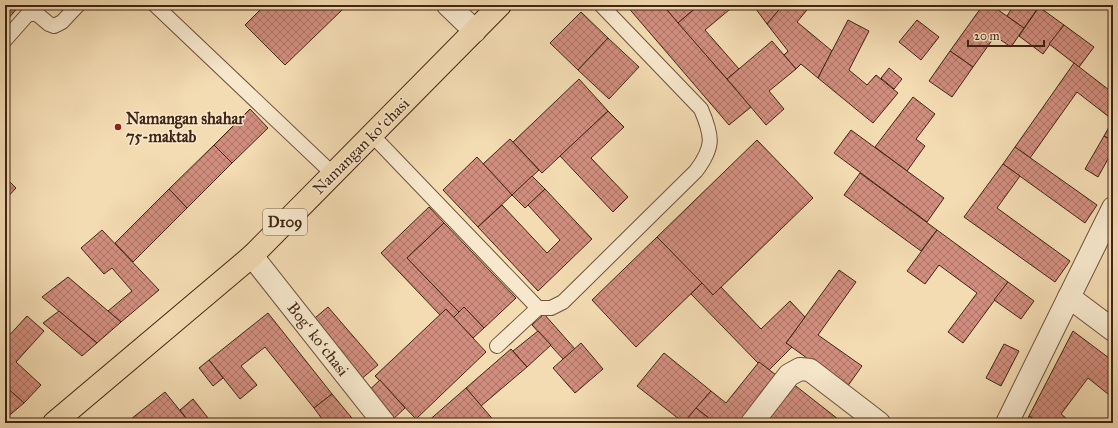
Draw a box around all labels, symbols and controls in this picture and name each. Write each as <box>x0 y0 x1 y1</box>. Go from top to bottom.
scale bar <box>968 22 1044 48</box>
text: 20 m <box>974 29 1000 43</box>
street label: Namangan koʻchasi <box>309 93 414 199</box>
place label: Namangan shahar 75-maktab <box>126 109 245 146</box>
marker: Namangan shahar 75-maktab <box>113 122 123 132</box>
road number: D109 <box>263 209 307 235</box>
street label: Bogʻ koʻchasi <box>283 298 353 381</box>

